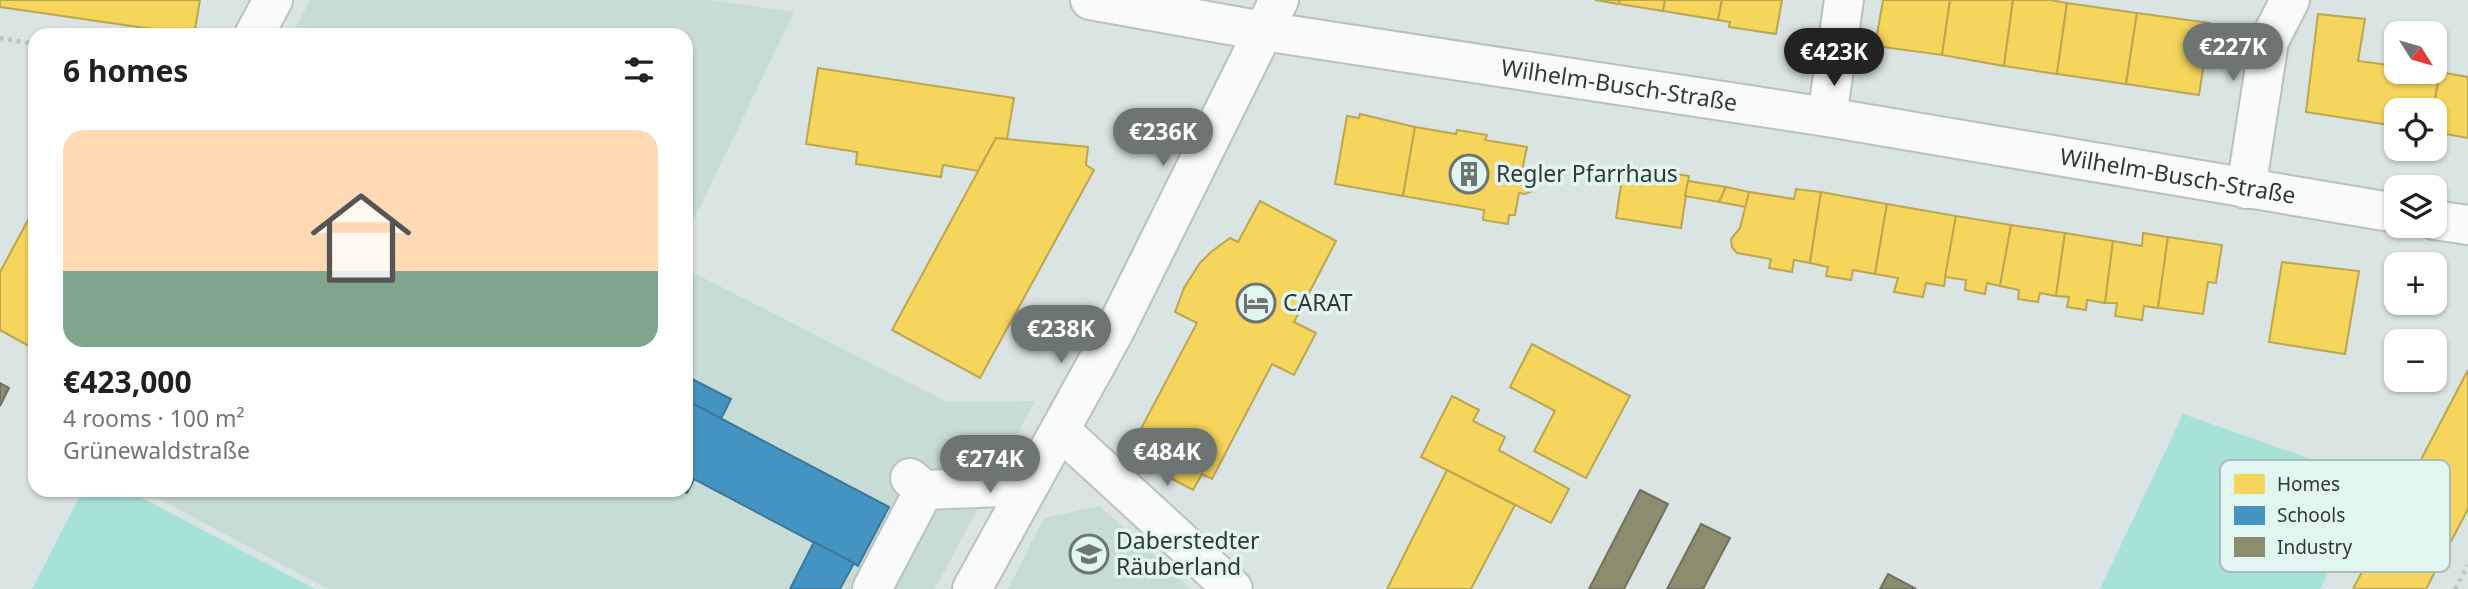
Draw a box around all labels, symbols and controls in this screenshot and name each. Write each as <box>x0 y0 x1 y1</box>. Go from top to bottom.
north arrow <box>2384 21 2446 84</box>
map controls <box>2384 21 2447 392</box>
pin: €227K <box>2184 24 2282 83</box>
pin: €423K <box>1785 28 1883 88</box>
text: €227K <box>2199 30 2267 62</box>
text: €423K <box>1800 35 1868 67</box>
text: 6 homes <box>63 50 188 91</box>
icon: filters <box>620 51 658 89</box>
street label: Wilhelm-Busch-Straße <box>1499 51 1740 118</box>
button: locate <box>2384 98 2447 161</box>
pin: €236K <box>1114 108 1212 168</box>
text: €236K <box>1129 115 1197 147</box>
street label: Wilhelm-Busch-Straße <box>2058 140 2298 211</box>
building icon: Regler Pfarrhaus <box>1448 153 1490 195</box>
place label: Regler Pfarrhaus <box>1496 157 1678 189</box>
icon: home <box>298 175 424 301</box>
button: layers <box>2384 175 2447 238</box>
button: + <box>2384 252 2447 315</box>
hotel icon: CARAT <box>1235 282 1277 324</box>
place label: CARAT <box>1283 286 1353 318</box>
pin: €238K <box>1012 306 1110 365</box>
text: €238K <box>1027 312 1095 344</box>
button: − <box>2384 329 2447 392</box>
text: €423,000 <box>63 361 192 402</box>
text: 4 rooms · 100 m² <box>63 402 245 434</box>
pin: €484K <box>1118 428 1216 488</box>
text: Grünewaldstraße <box>63 434 250 466</box>
pin: €274K <box>941 435 1039 495</box>
text: €484K <box>1133 435 1201 467</box>
text: €274K <box>956 442 1024 474</box>
legend <box>2220 460 2450 572</box>
text: Homes <box>2277 471 2340 497</box>
text: Schools <box>2277 502 2345 528</box>
place label: Daberstedter Räuberland <box>1116 524 1260 582</box>
school or university icon: Daberstedter Räuberland <box>1068 533 1110 575</box>
text: Industry <box>2277 534 2352 560</box>

